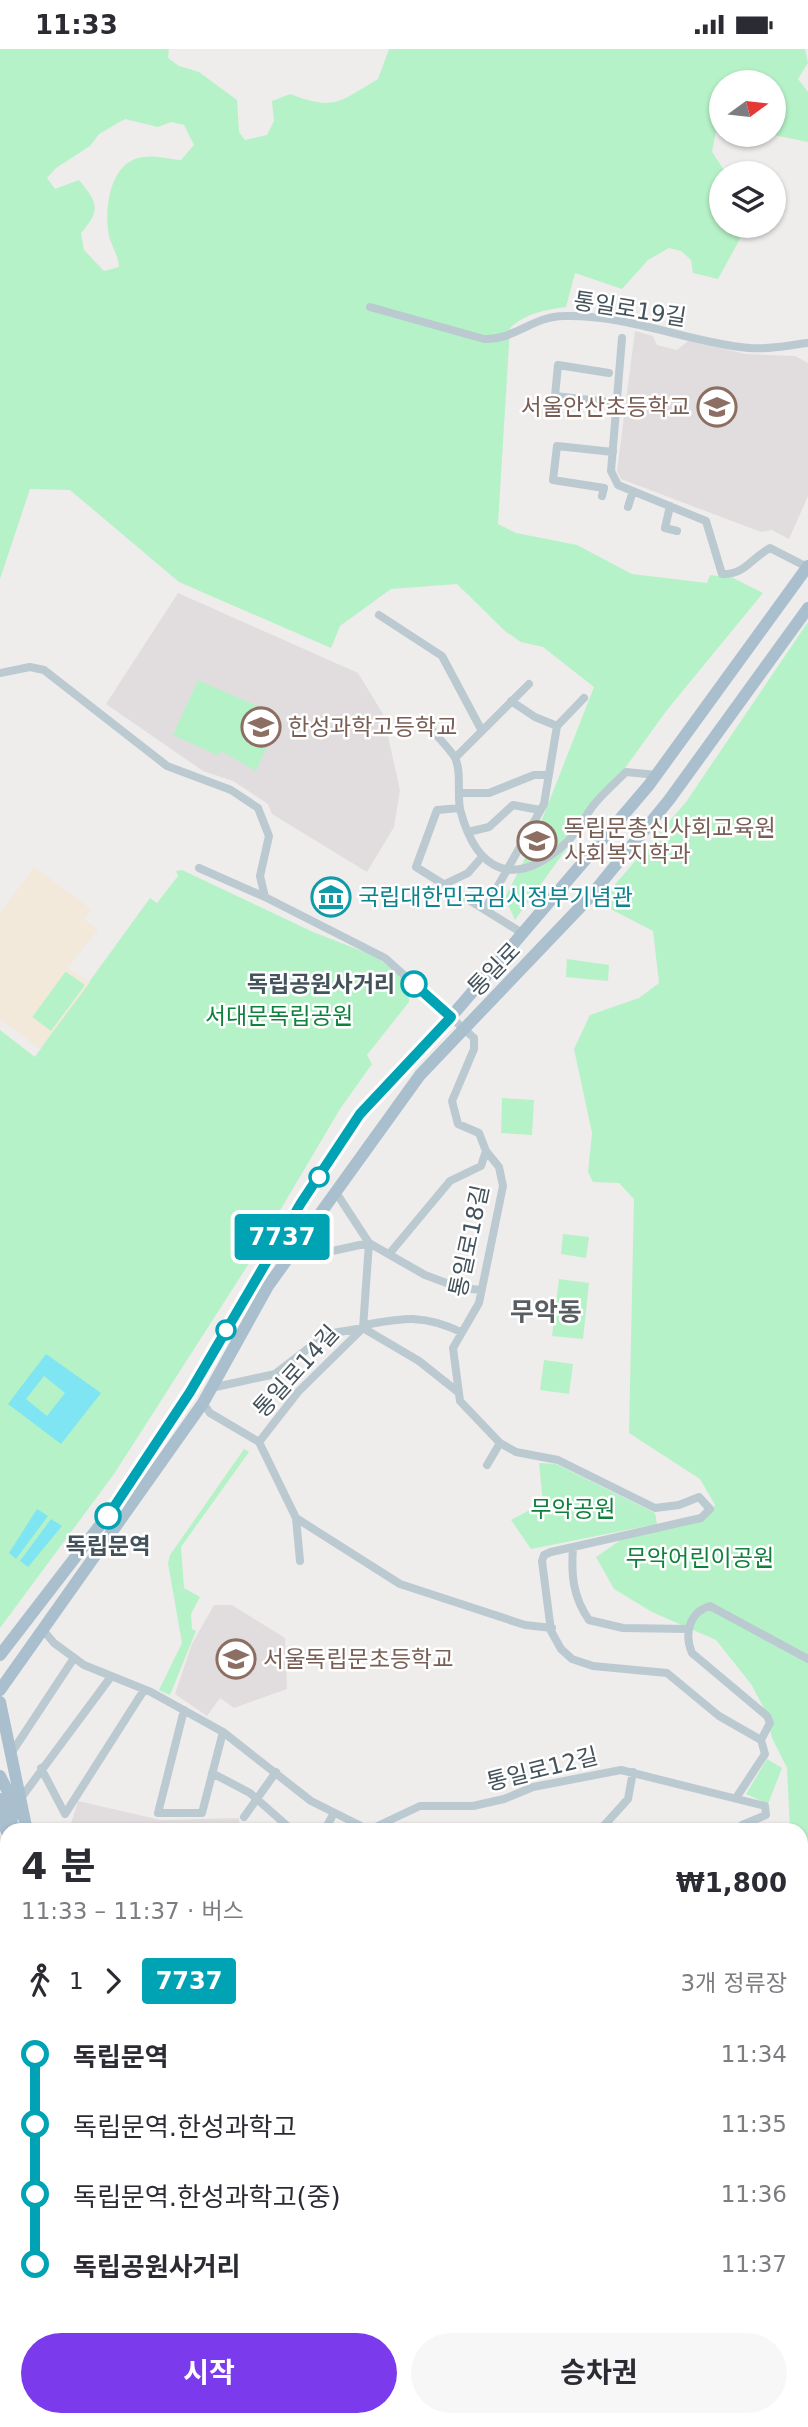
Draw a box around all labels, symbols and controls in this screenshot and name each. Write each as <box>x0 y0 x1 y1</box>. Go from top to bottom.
text: 11:33 <box>35 10 118 40</box>
north arrow <box>709 70 786 147</box>
map controls <box>709 70 786 238</box>
button: layers <box>709 161 786 238</box>
street label: 통일로19길 <box>572 287 688 331</box>
school or university icon: 서울안산초등학교 <box>696 386 738 428</box>
place label: 서울안산초등학교 <box>521 394 690 420</box>
school or university icon: 한성과학고등학교 <box>240 706 282 748</box>
place label: 한성과학고등학교 <box>288 714 457 740</box>
place label: 독립문총신사회교육원 사회복지학과 <box>564 815 776 867</box>
school or university icon: 독립문총신사회교육원 사회복지학과 <box>516 820 558 862</box>
museum icon: 국립대한민국임시정부기념관 <box>310 876 352 918</box>
place label: 국립대한민국임시정부기념관 <box>358 884 633 910</box>
street label: 통일로 <box>463 937 525 1001</box>
place label: 독립공원사거리 <box>247 971 395 997</box>
marker: 독립공원사거리 <box>401 971 427 997</box>
park label: 서대문독립공원 <box>205 1003 353 1029</box>
unlabelled marker <box>309 1167 329 1187</box>
street label: 통일로18길 <box>444 1183 494 1299</box>
line badge: 7737 <box>233 1214 331 1260</box>
text: 7737 <box>249 1223 315 1251</box>
district label: 무악동 <box>510 1297 582 1327</box>
unlabelled marker <box>216 1320 236 1340</box>
street label: 통일로14길 <box>248 1320 344 1422</box>
park label: 무악공원 <box>531 1496 615 1522</box>
marker: 독립문역 <box>95 1503 121 1529</box>
place label: 독립문역 <box>66 1533 150 1559</box>
park label: 무악어린이공원 <box>626 1545 774 1571</box>
school or university icon: 서울독립문초등학교 <box>215 1638 257 1680</box>
place label: 서울독립문초등학교 <box>263 1646 453 1672</box>
street label: 통일로12길 <box>484 1743 600 1795</box>
text: 4 분 <box>21 1844 96 1888</box>
text: ₩1,800 <box>676 1868 787 1898</box>
text: 11:33 – 11:37 · 버스 <box>21 1898 244 1924</box>
icon: walk <box>21 1962 59 2000</box>
icon: forward <box>94 1962 132 2000</box>
text: 7737 <box>156 1967 222 1995</box>
text: 1 <box>69 1968 84 1994</box>
text: 3개 정류장 <box>680 1970 787 1996</box>
text: 11:34 <box>721 2041 787 2067</box>
text: 독립문역 <box>73 2042 169 2072</box>
text: 11:35 <box>721 2111 787 2137</box>
text: 독립문역.한성과학고 <box>73 2112 297 2142</box>
text: 11:36 <box>721 2181 787 2207</box>
text: 독립문역.한성과학고(중) <box>73 2182 341 2212</box>
text: 11:37 <box>721 2251 787 2277</box>
text: 독립공원사거리 <box>73 2252 240 2282</box>
button: 시작 <box>21 2333 397 2413</box>
button: 승차권 <box>411 2333 787 2413</box>

